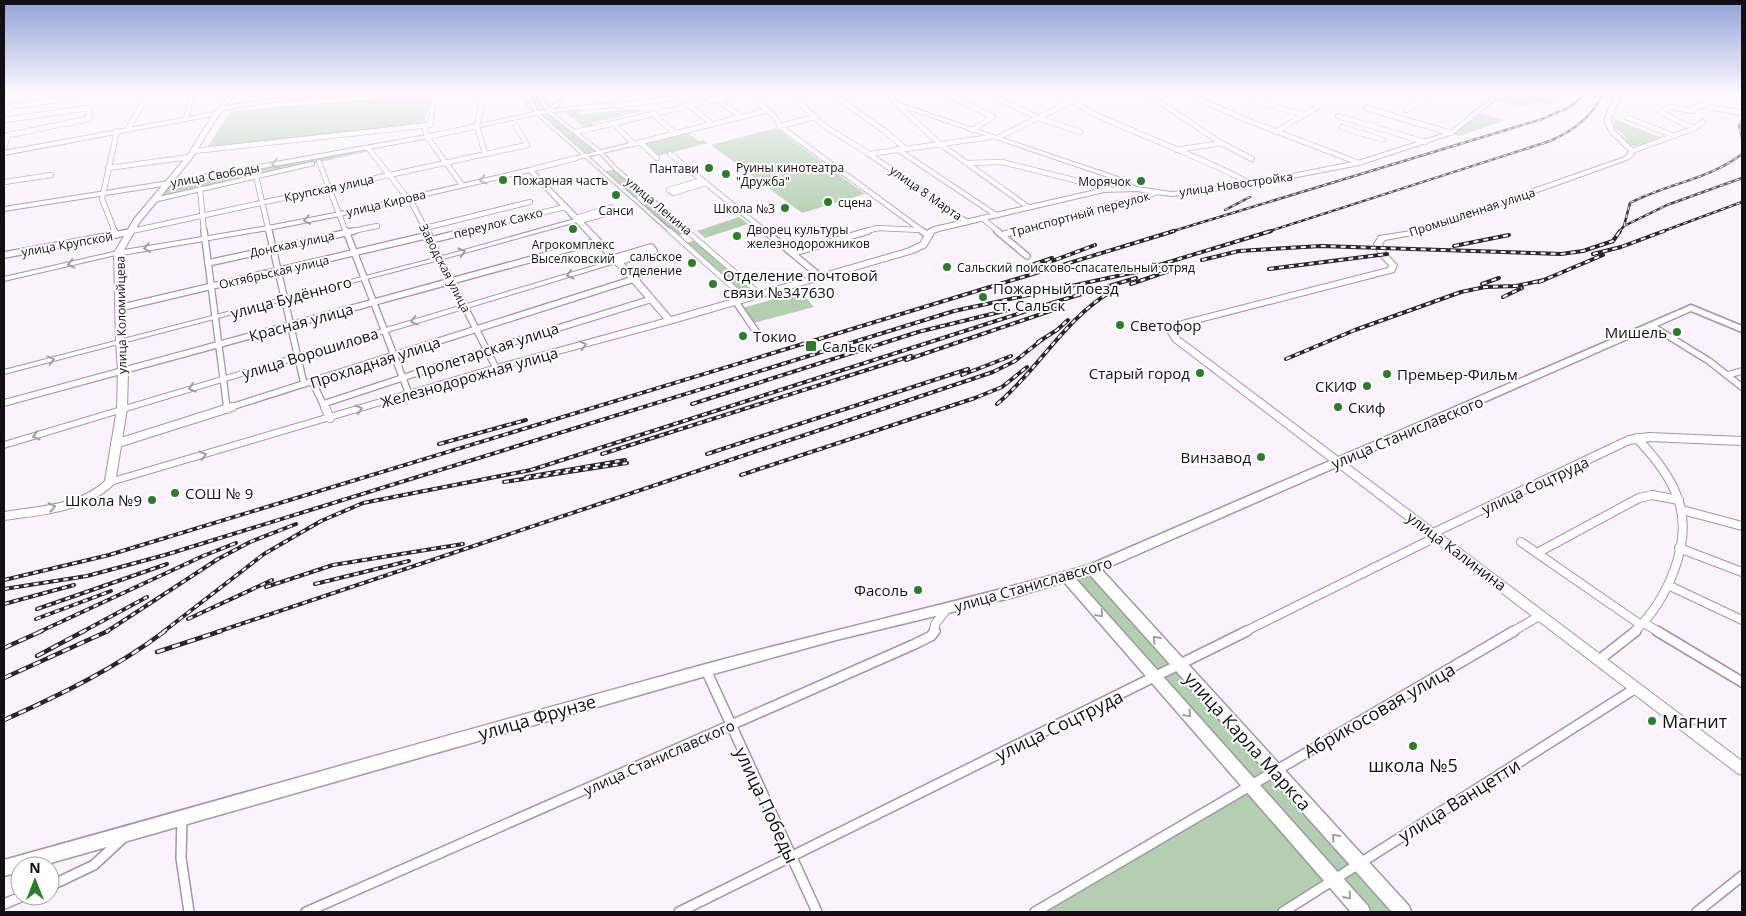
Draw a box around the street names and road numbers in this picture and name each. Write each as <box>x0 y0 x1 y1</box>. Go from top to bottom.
street label: улица Свободы <box>169 159 261 191</box>
street label: улица 8 Марта <box>886 162 966 224</box>
street label: улица Новостройка <box>1178 168 1294 200</box>
street label: Крупская улица <box>283 170 375 206</box>
street label: улица Ленина <box>622 173 696 239</box>
street label: Промышленная улица <box>1407 184 1537 240</box>
street label: улица Кирова <box>345 186 427 220</box>
street label: Транспортный переулок <box>1008 187 1152 241</box>
street label: переулок Сакко <box>452 204 544 242</box>
street label: Заводская улица <box>415 221 475 315</box>
street label: Донская улица <box>248 227 336 261</box>
street label: улица Крупской <box>20 228 114 260</box>
street label: Октябрьская улица <box>217 251 331 293</box>
street label: улица Коломийцева <box>111 256 131 374</box>
street label: улица Будённого <box>228 271 354 323</box>
street label: Красная улица <box>247 298 355 346</box>
street label: Пролетарская улица <box>413 317 561 383</box>
street label: улица Ворошилова <box>239 323 381 383</box>
street label: Прохладная улица <box>307 331 443 393</box>
street label: Железнодорожная улица <box>378 342 560 412</box>
street label: улица Станиславского <box>1328 391 1486 473</box>
street label: улица Соцтруда <box>1478 451 1592 519</box>
street label: улица Калинина <box>1403 507 1511 595</box>
street label: улица Станиславского <box>952 552 1114 616</box>
street label: Абрикосовая улица <box>1299 657 1459 763</box>
street label: улица Карла Маркса <box>1179 667 1317 815</box>
street label: улица Соцтруда <box>991 684 1127 766</box>
street label: улица Фрунзе <box>475 689 599 745</box>
street label: улица Станиславского <box>580 715 738 799</box>
street label: улица Победы <box>730 743 804 867</box>
street label: улица Ванцетти <box>1393 753 1525 847</box>

